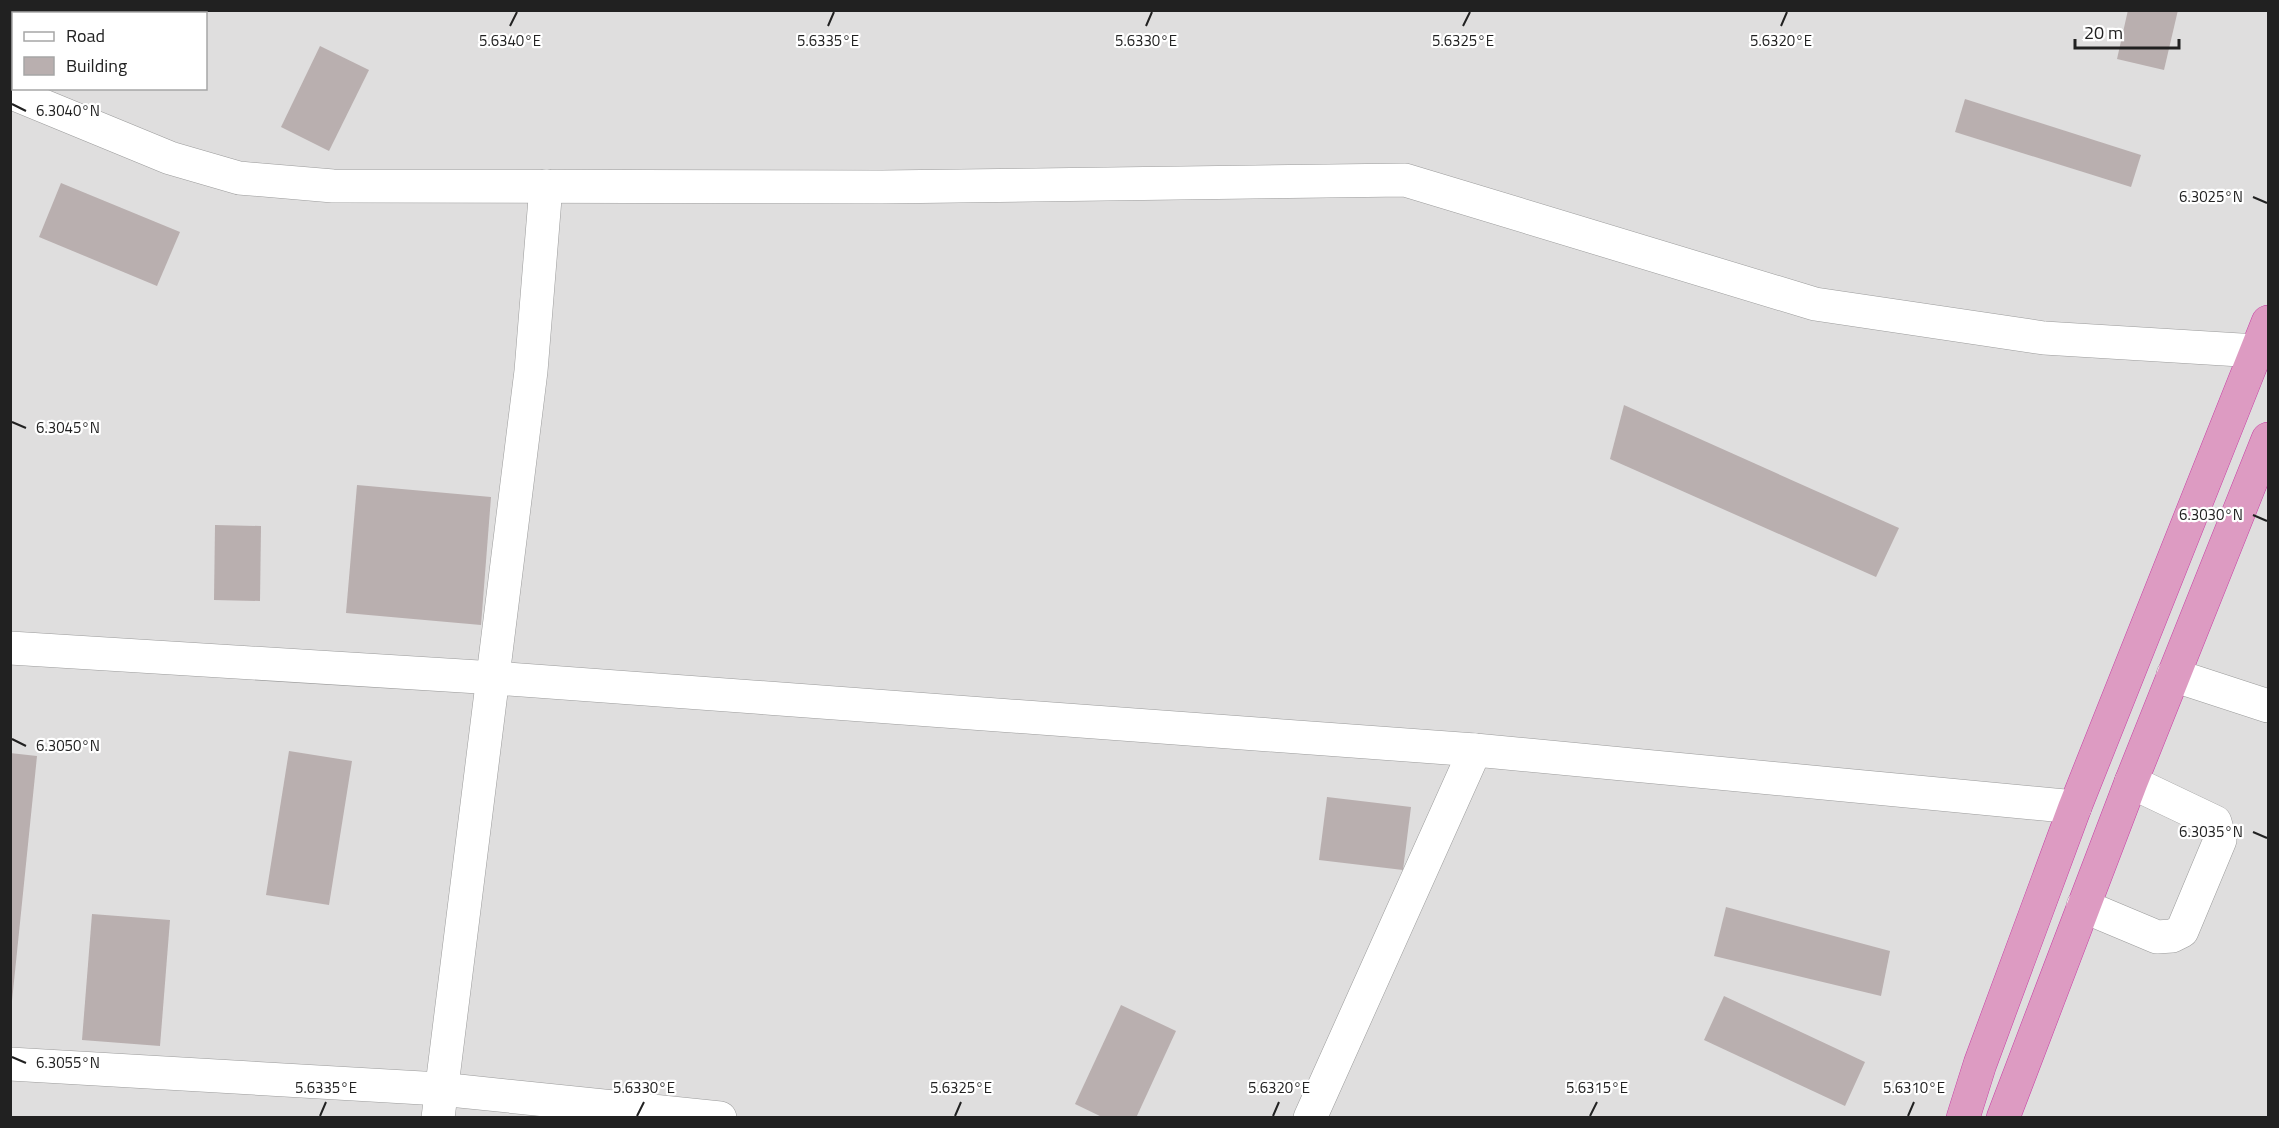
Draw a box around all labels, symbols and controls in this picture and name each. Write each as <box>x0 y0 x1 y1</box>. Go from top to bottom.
legend <box>12 12 207 90</box>
scale bar <box>2075 12 2178 50</box>
text: 20 m <box>2084 19 2123 46</box>
text: Road <box>66 22 105 49</box>
text: 5.6340°E <box>479 29 541 52</box>
text: 5.6335°E <box>797 29 859 52</box>
text: 5.6330°E <box>1115 29 1177 52</box>
text: 5.6325°E <box>1432 29 1494 52</box>
text: 5.6320°E <box>1750 29 1812 52</box>
text: Building <box>66 52 127 79</box>
text: 6.3040°N <box>36 99 100 122</box>
text: 6.3025°N <box>2179 185 2243 208</box>
text: 6.3045°N <box>36 416 100 439</box>
text: 6.3030°N <box>2179 503 2243 526</box>
text: 6.3050°N <box>36 734 100 757</box>
text: 6.3035°N <box>2179 820 2243 843</box>
text: 6.3055°N <box>36 1051 100 1074</box>
text: 5.6335°E <box>295 1076 357 1099</box>
text: 5.6330°E <box>613 1076 675 1099</box>
text: 5.6325°E <box>930 1076 992 1099</box>
text: 5.6320°E <box>1248 1076 1310 1099</box>
text: 5.6315°E <box>1566 1076 1628 1099</box>
text: 5.6310°E <box>1883 1076 1945 1099</box>

